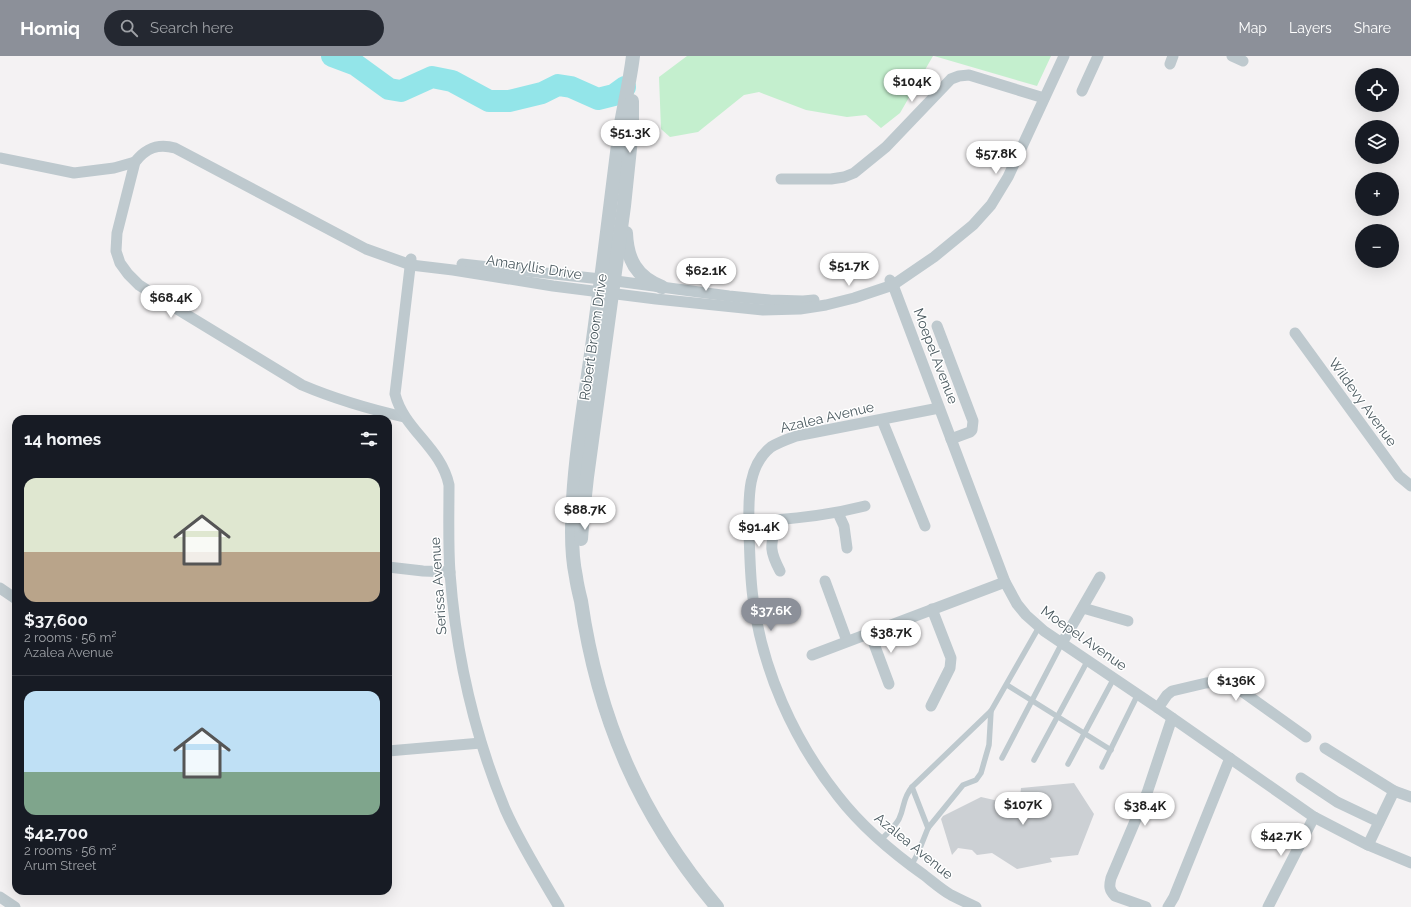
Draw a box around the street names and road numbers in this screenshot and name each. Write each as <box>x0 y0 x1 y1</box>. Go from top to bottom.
street label: Amaryllis Drive <box>485 252 583 282</box>
street label: Robert Broom Drive <box>576 273 610 401</box>
street label: Moepel Avenue <box>910 306 962 406</box>
street label: Wildevy Avenue <box>1326 355 1400 449</box>
street label: Azalea Avenue <box>778 398 876 436</box>
street label: Serissa Avenue <box>427 537 449 635</box>
street label: Moepel Avenue <box>1038 602 1130 674</box>
street label: Azalea Avenue <box>872 810 956 882</box>

